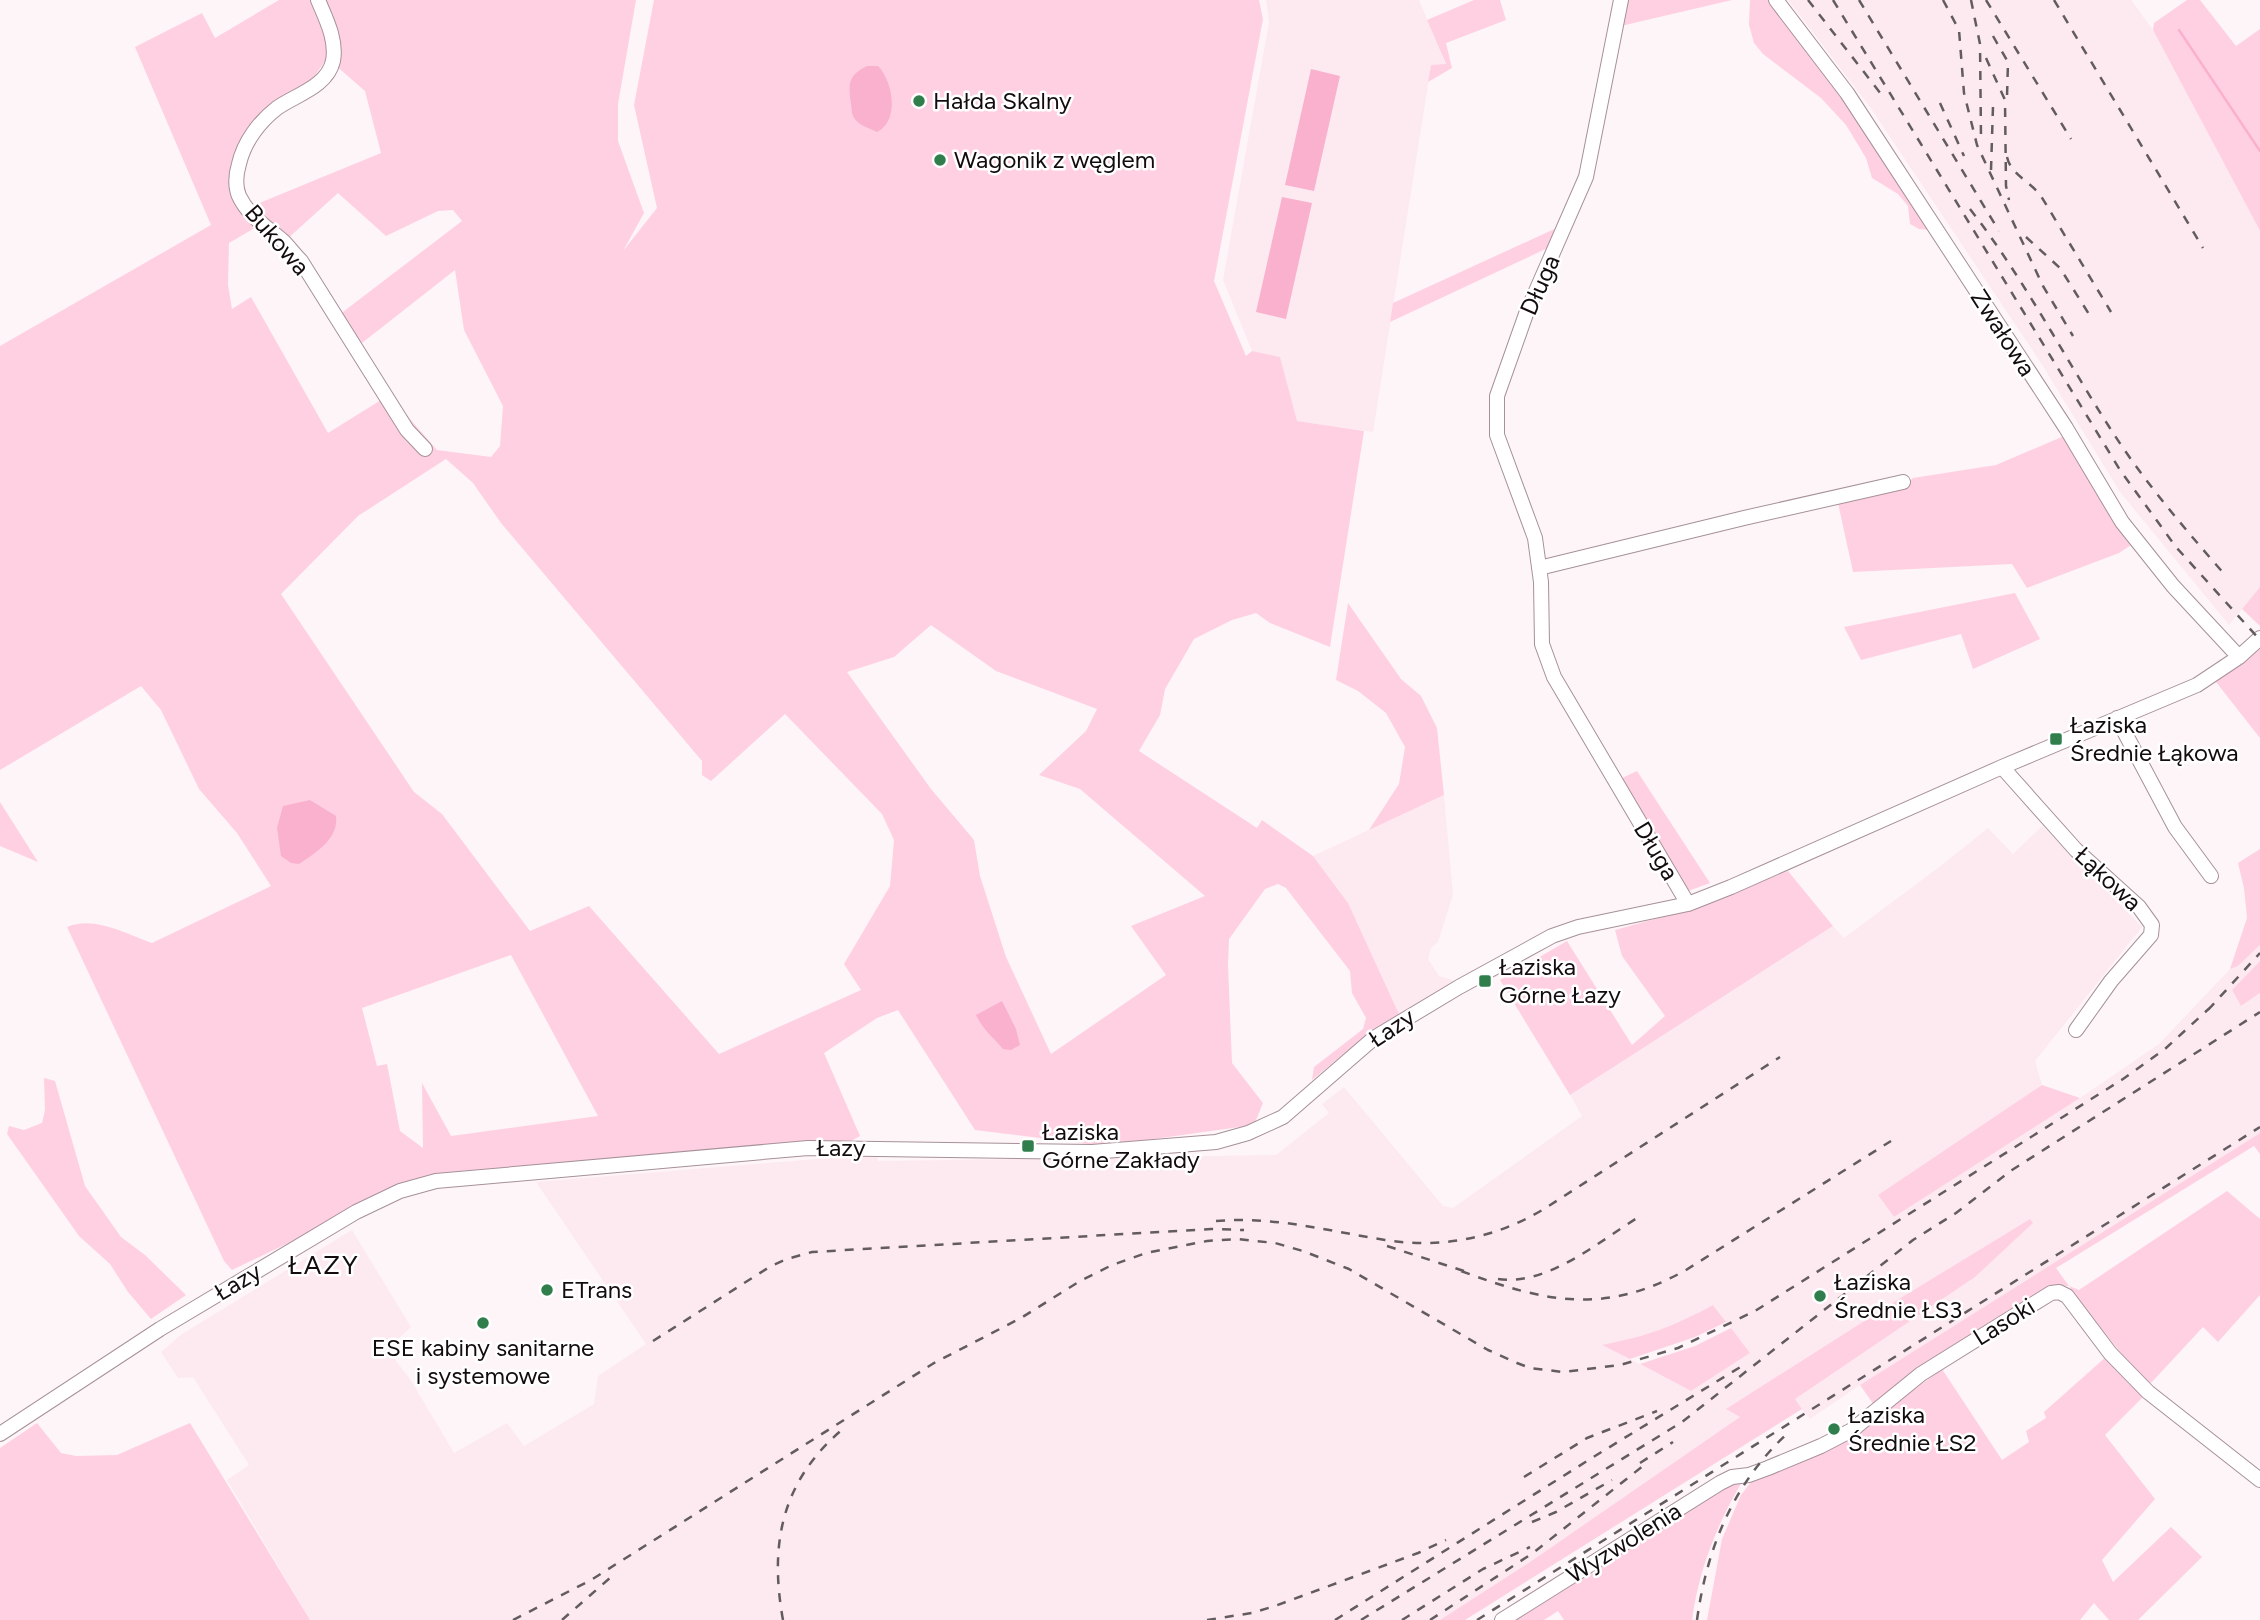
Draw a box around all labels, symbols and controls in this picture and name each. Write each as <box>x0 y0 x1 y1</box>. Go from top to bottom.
place label: Hałda Skalny <box>933 86 1072 115</box>
marker: Hałda Skalny <box>911 93 927 109</box>
place label: Wagonik z węglem <box>954 145 1155 174</box>
marker: Wagonik z węglem <box>932 152 948 168</box>
street label: Bukowa <box>239 199 316 281</box>
street label: Długa <box>1513 250 1566 319</box>
street label: Zwałowa <box>1965 284 2042 381</box>
place label: Łaziska Średnie Łąkowa <box>2070 710 2238 767</box>
marker: Łaziska Średnie Łąkowa <box>2048 731 2064 747</box>
street label: Długa <box>1628 816 1685 885</box>
street label: Łąkowa <box>2069 841 2148 917</box>
place label: Łaziska Górne Łazy <box>1499 952 1621 1009</box>
marker: Łaziska Górne Łazy <box>1477 973 1493 989</box>
street label: Łazy <box>1363 1002 1420 1053</box>
place label: Łaziska Górne Zakłady <box>1042 1117 1200 1174</box>
street label: Łazy <box>816 1133 866 1162</box>
marker: Łaziska Górne Zakłady <box>1020 1138 1036 1154</box>
district label: ŁAZY <box>288 1249 360 1281</box>
street label: Łazy <box>209 1256 267 1307</box>
place label: Łaziska Średnie ŁS3 <box>1834 1267 1962 1324</box>
place label: ETrans <box>561 1275 632 1304</box>
marker: ETrans <box>539 1282 555 1298</box>
marker: Łaziska Średnie ŁS3 <box>1812 1288 1828 1304</box>
street label: Lasoki <box>1968 1292 2040 1352</box>
marker: ESE kabiny sanitarne i systemowe <box>475 1315 491 1331</box>
place label: ESE kabiny sanitarne i systemowe <box>372 1333 594 1390</box>
place label: Łaziska Średnie ŁS2 <box>1848 1400 1977 1457</box>
marker: Łaziska Średnie ŁS2 <box>1826 1421 1842 1437</box>
street label: Wyzwolenia <box>1561 1496 1686 1589</box>

